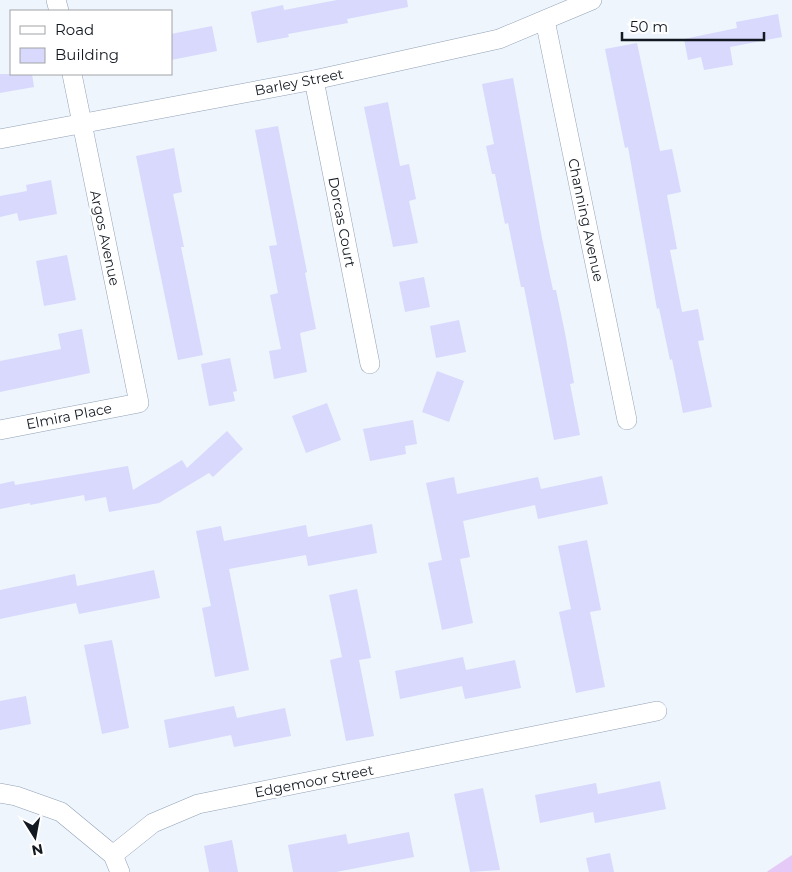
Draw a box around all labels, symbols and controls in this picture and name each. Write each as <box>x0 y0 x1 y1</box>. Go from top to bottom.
legend <box>10 10 172 75</box>
scale bar <box>622 10 764 42</box>
text: 50 m <box>630 17 668 36</box>
text: Road <box>55 20 94 39</box>
text: Building <box>55 45 119 64</box>
street label: Barley Street <box>253 65 345 99</box>
street label: Channing Avenue <box>564 157 608 283</box>
street label: Dorcas Court <box>324 175 360 269</box>
street label: Argos Avenue <box>86 189 124 287</box>
street label: Elmira Place <box>25 399 113 433</box>
street label: Edgemoor Street <box>253 761 375 801</box>
north arrow <box>10 812 60 862</box>
text: N <box>30 840 45 860</box>

